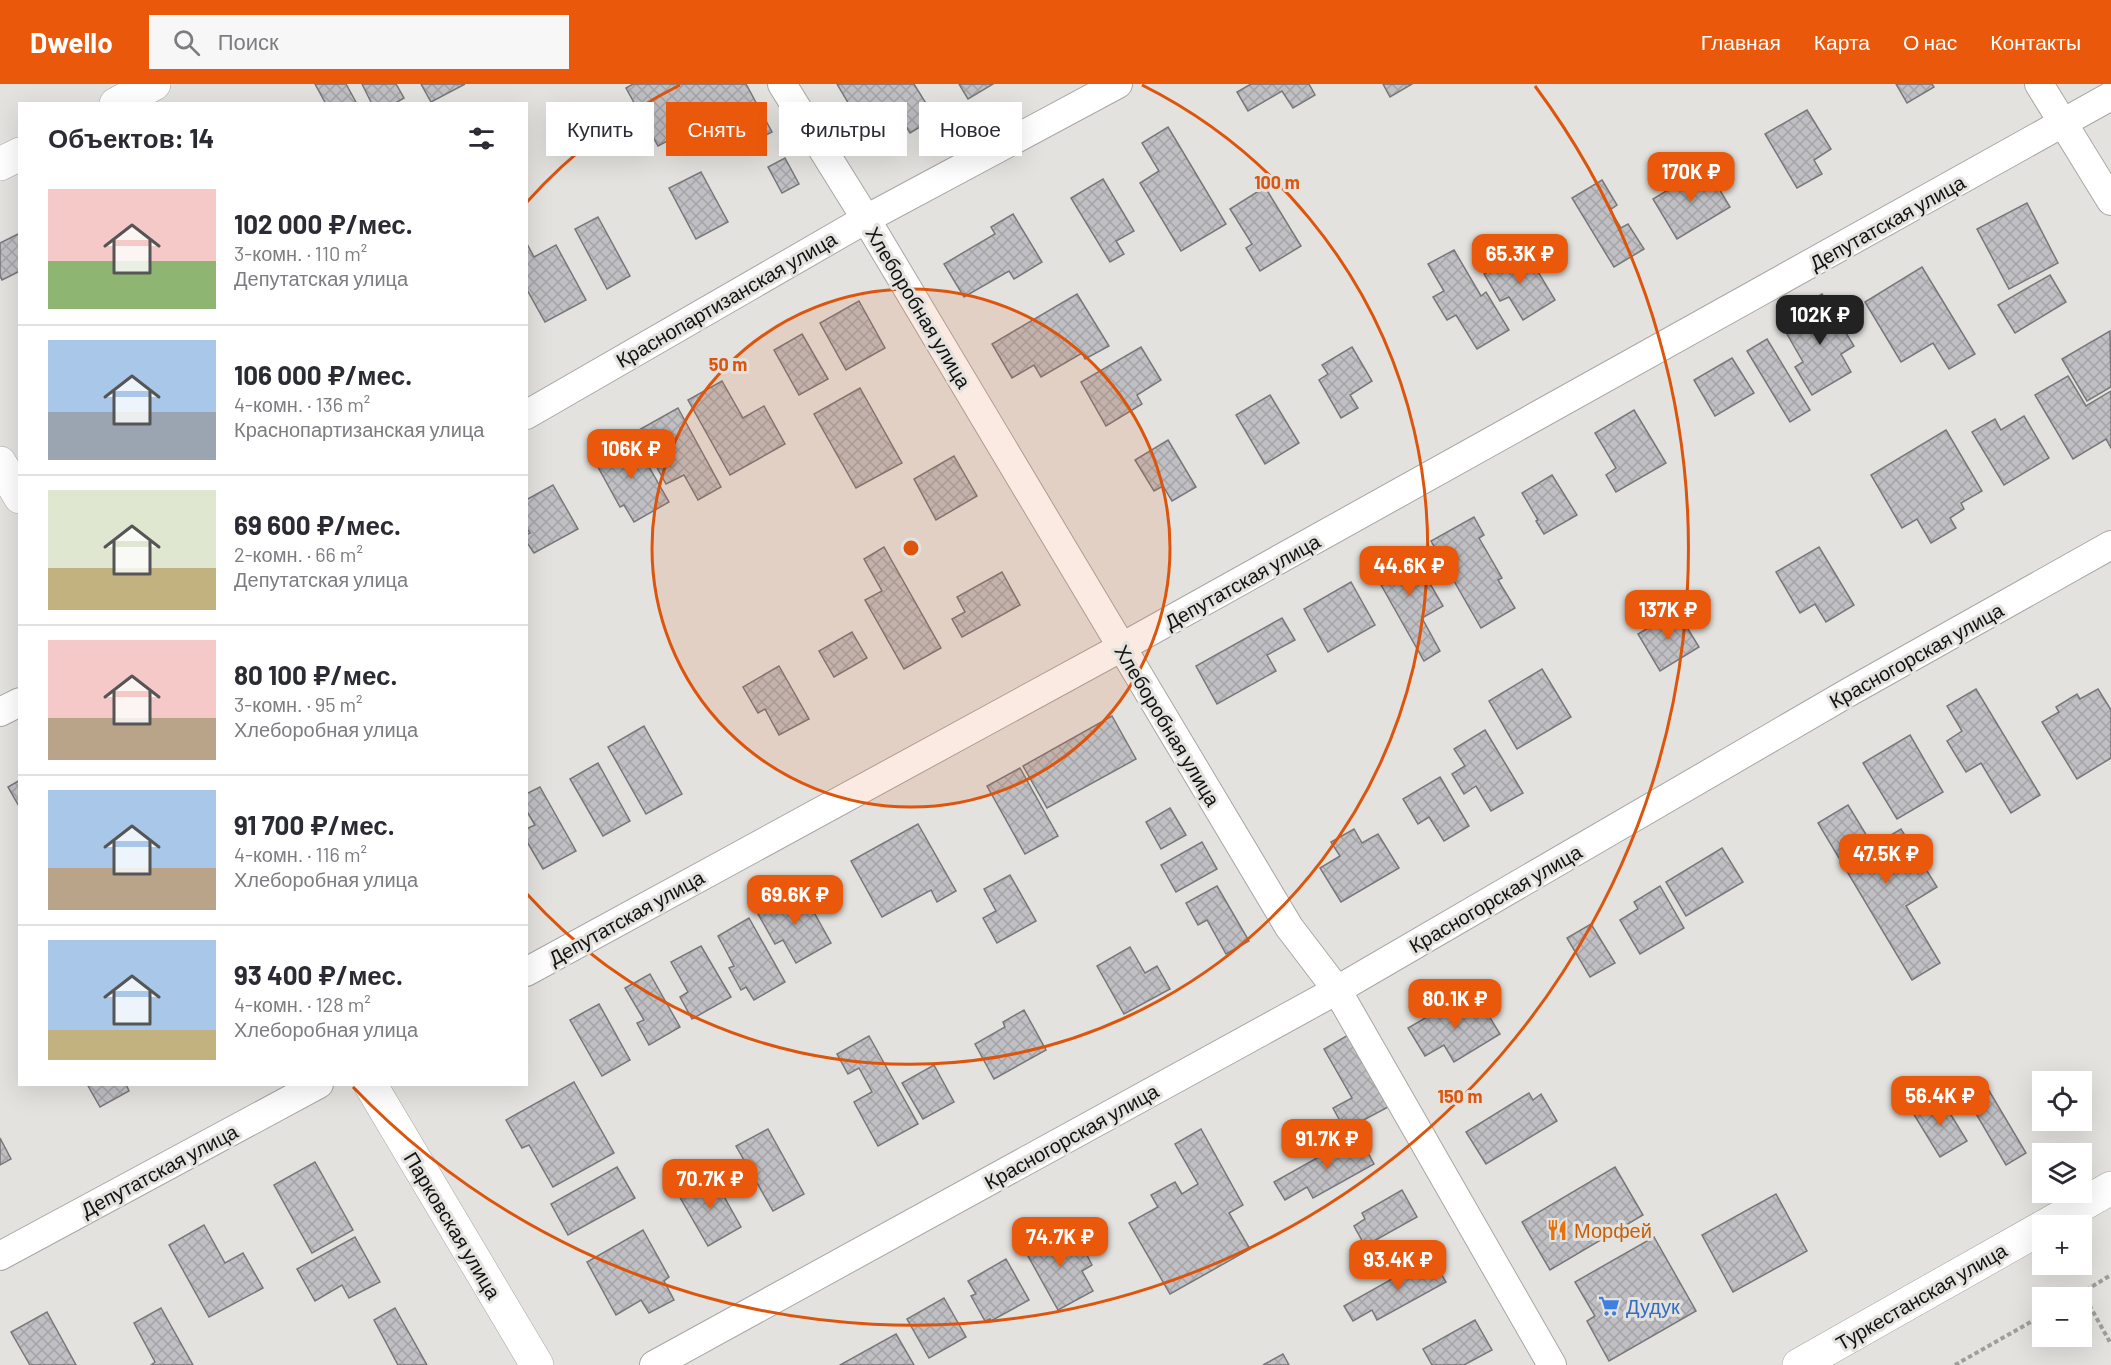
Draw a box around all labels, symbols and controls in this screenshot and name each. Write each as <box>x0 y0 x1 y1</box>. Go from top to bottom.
search box <box>149 15 569 69</box>
text: Dwello <box>30 25 113 59</box>
icon: search <box>170 26 203 59</box>
text: Поиск <box>218 28 279 54</box>
text: Главная <box>1701 29 1781 54</box>
text: Карта <box>1814 29 1870 54</box>
text: О нас <box>1903 29 1957 54</box>
text: Контакты <box>1990 29 2081 54</box>
chip: Купить <box>546 102 654 156</box>
chip: Снять <box>666 102 767 156</box>
chip: Фильтры <box>779 102 907 156</box>
chip: Новое <box>919 102 1022 156</box>
text: Объектов: 14 <box>48 122 214 153</box>
icon: filters <box>465 122 498 155</box>
pin: 170K ₽ <box>1642 152 1740 203</box>
text: 170K ₽ <box>1662 159 1720 183</box>
street label: Депутатская улица <box>1805 169 1970 275</box>
text: 100 m <box>1254 171 1300 193</box>
text: 102 000 ₽/мес. <box>234 208 413 239</box>
icon: home <box>96 213 168 285</box>
street label: Хлеборобная улица <box>861 222 977 393</box>
street label: Краснопартизанская улица <box>612 226 841 372</box>
pin: 65.3K ₽ <box>1465 234 1575 285</box>
text: 3-комн. · 110 m² <box>234 241 367 265</box>
text: 65.3K ₽ <box>1486 241 1554 265</box>
text: Депутатская улица <box>234 266 408 290</box>
pin: 102K ₽ <box>1771 295 1869 346</box>
text: 102K ₽ <box>1790 302 1850 326</box>
text: 50 m <box>709 353 747 375</box>
text: 106 000 ₽/мес. <box>234 359 412 390</box>
icon: home <box>96 364 168 436</box>
text: 4-комн. · 136 m² <box>234 392 370 416</box>
text: Краснопартизанская улица <box>234 417 485 441</box>
pin: 106K ₽ <box>582 429 680 480</box>
text: 106K ₽ <box>601 436 661 460</box>
text: 69 600 ₽/мес. <box>234 509 401 540</box>
icon: home <box>96 514 168 586</box>
street label: Депутатская улица <box>1160 528 1325 634</box>
centre of rings <box>901 538 921 558</box>
text: 2-комн. · 66 m² <box>234 542 363 566</box>
pin: 44.6K ₽ <box>1354 546 1464 597</box>
text: 44.6K ₽ <box>1374 553 1444 577</box>
text: Депутатская улица <box>234 567 408 591</box>
pin: 137K ₽ <box>1619 590 1717 641</box>
text: 137K ₽ <box>1639 597 1697 621</box>
street label: Красногорская улица <box>1825 597 2008 713</box>
street label: Хлеборобная улица <box>1110 640 1226 811</box>
text: 80 100 ₽/мес. <box>234 659 398 690</box>
icon: home <box>96 664 168 736</box>
text: 3-комн. · 95 m² <box>234 692 363 716</box>
text: Хлеборобная улица <box>234 717 418 741</box>
text: 91 700 ₽/мес. <box>234 809 395 840</box>
icon: home <box>96 814 168 886</box>
pin: 47.5K ₽ <box>1831 834 1941 885</box>
street label: Красногорская улица <box>1404 838 1586 957</box>
text: 47.5K ₽ <box>1853 841 1919 865</box>
text: 4-комн. · 116 m² <box>234 842 367 866</box>
street label: Депутатская улица <box>544 864 709 970</box>
text: Хлеборобная улица <box>234 867 418 891</box>
pin: 69.6K ₽ <box>740 875 850 926</box>
text: 69.6K ₽ <box>761 882 829 906</box>
text: 93 400 ₽/мес. <box>234 959 403 990</box>
icon: home <box>96 964 168 1036</box>
pin: 80.1K ₽ <box>1400 979 1510 1030</box>
text: 80.1K ₽ <box>1422 986 1488 1010</box>
text: 4-комн. · 128 m² <box>234 992 371 1016</box>
text: Хлеборобная улица <box>234 1017 418 1041</box>
map controls <box>2032 1071 2092 1347</box>
button: locate <box>2032 1071 2092 1131</box>
pin: 56.4K ₽ <box>1885 1076 1995 1127</box>
street label: Красногорская улица <box>980 1078 1163 1194</box>
text: 56.4K ₽ <box>1905 1083 1975 1107</box>
text: 150 m <box>1438 1085 1482 1107</box>
street label: Депутатская улица <box>76 1118 242 1221</box>
pin: 91.7K ₽ <box>1272 1119 1382 1170</box>
text: 91.7K ₽ <box>1295 1126 1359 1150</box>
button: layers <box>2032 1143 2092 1203</box>
street label: Парковская улица <box>400 1147 507 1304</box>
pin: 70.7K ₽ <box>655 1159 765 1210</box>
text: 70.7K ₽ <box>676 1166 744 1190</box>
button: + <box>2032 1215 2092 1275</box>
pin: 74.7K ₽ <box>1005 1217 1115 1268</box>
restaurant icon: Морфей <box>1545 1218 1569 1242</box>
place label: Морфей <box>1574 1218 1652 1242</box>
text: 74.7K ₽ <box>1026 1224 1094 1248</box>
street label: Туркестанская улица <box>1831 1237 2011 1355</box>
pin: 93.4K ₽ <box>1343 1240 1453 1291</box>
text: 93.4K ₽ <box>1363 1247 1433 1271</box>
button: − <box>2032 1287 2092 1347</box>
supermarket icon: Дудук <box>1597 1294 1621 1318</box>
place label: Дудук <box>1626 1294 1680 1318</box>

